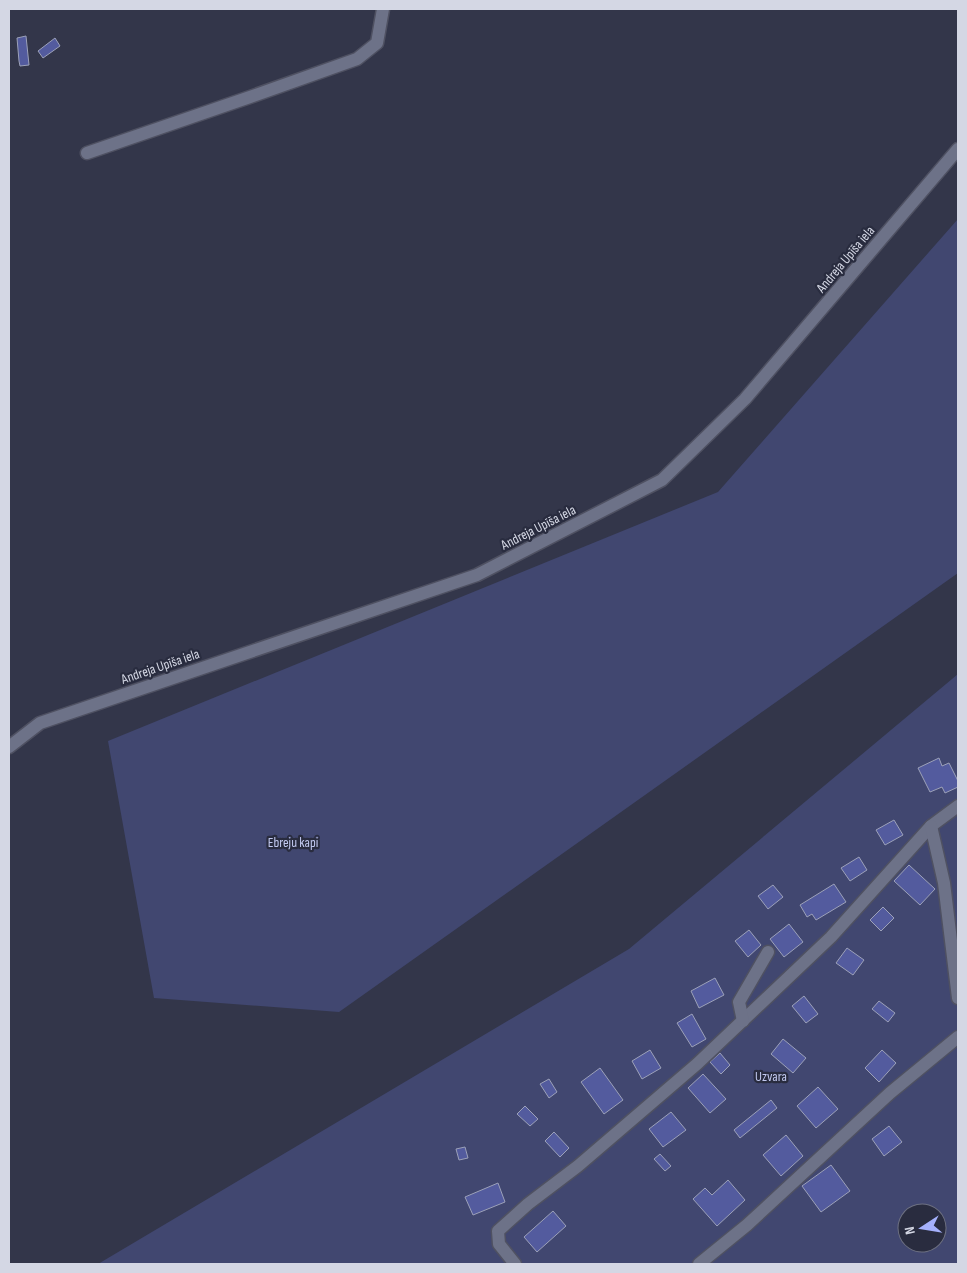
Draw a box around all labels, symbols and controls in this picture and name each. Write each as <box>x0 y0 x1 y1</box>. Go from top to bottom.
street label: Andreja Upīša iela <box>812 223 878 297</box>
street label: Andreja Upīša iela <box>497 501 579 554</box>
street label: Andreja Upīša iela <box>118 645 202 688</box>
park label: Ebreju kapi <box>268 834 318 851</box>
park label: Uzvara <box>755 1068 787 1085</box>
north arrow <box>897 1203 947 1253</box>
text: N <box>901 1225 919 1236</box>

